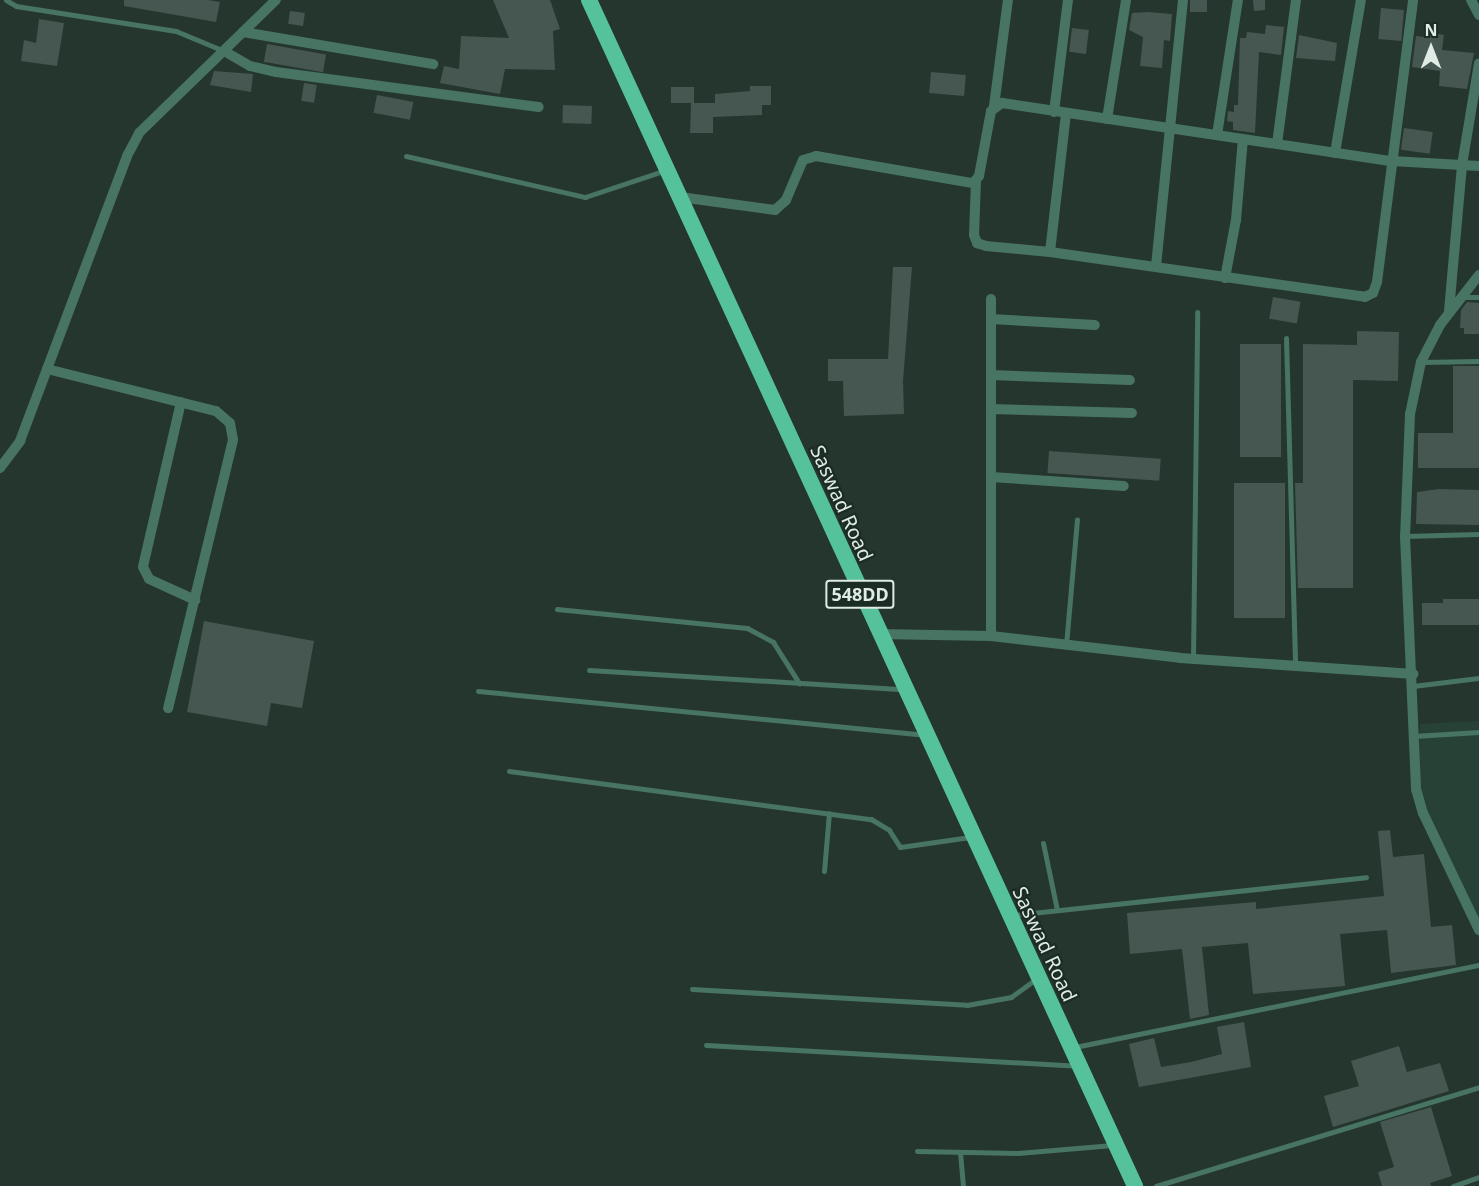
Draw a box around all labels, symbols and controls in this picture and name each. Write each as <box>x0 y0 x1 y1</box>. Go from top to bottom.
north arrow <box>1401 18 1461 78</box>
text: N <box>1424 19 1438 41</box>
street label: Saswad Road <box>806 441 878 565</box>
road number: 548DD <box>824 579 896 609</box>
street label: Saswad Road <box>1008 883 1082 1005</box>

